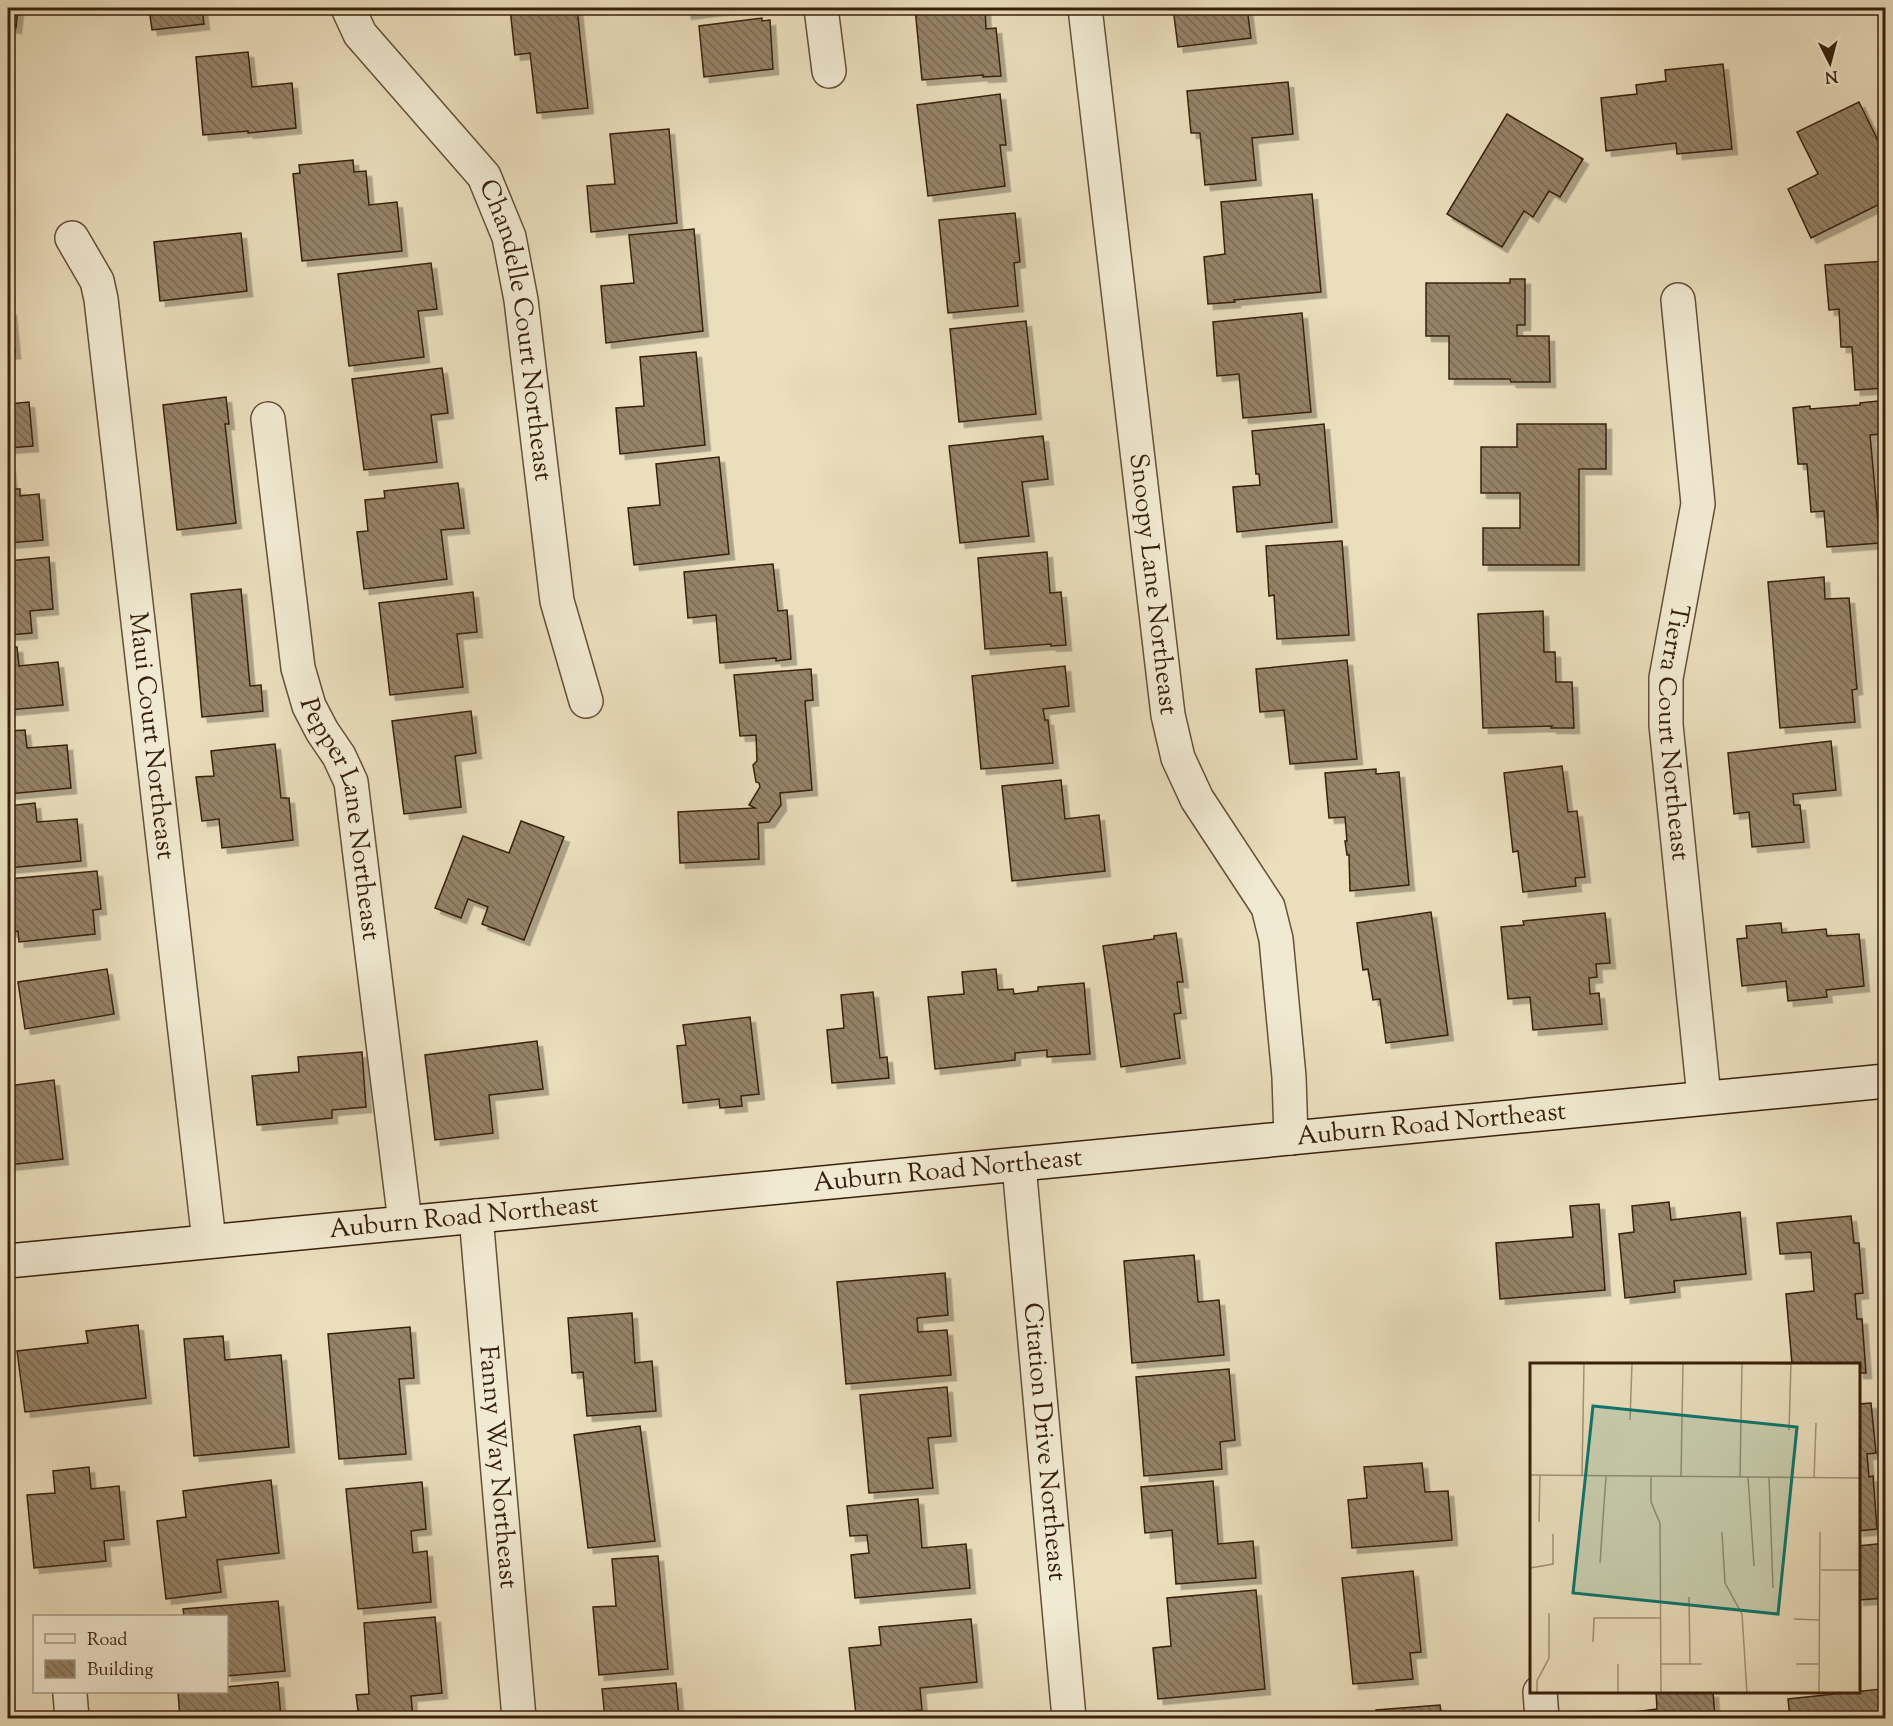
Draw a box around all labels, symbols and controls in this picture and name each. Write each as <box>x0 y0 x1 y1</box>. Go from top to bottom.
north arrow <box>1800 33 1860 93</box>
text: N <box>1824 63 1839 88</box>
street label: Chandelle Court Northeast <box>469 174 561 483</box>
street label: Snoopy Lane Northeast <box>1119 451 1186 717</box>
street label: Tierra Court Northeast <box>1648 601 1698 863</box>
street label: Maui Court Northeast <box>119 610 184 862</box>
street label: Pepper Lane Northeast <box>289 694 389 942</box>
street label: Auburn Road Northeast <box>1295 1093 1568 1156</box>
street label: Auburn Road Northeast <box>811 1140 1084 1202</box>
street label: Auburn Road Northeast <box>328 1186 600 1249</box>
street label: Citation Drive Northeast <box>1013 1301 1075 1583</box>
street label: Fanny Way Northeast <box>469 1344 526 1590</box>
inset map <box>1530 1363 1860 1693</box>
legend <box>33 1615 228 1693</box>
text: Road <box>87 1628 127 1654</box>
text: Building <box>87 1658 153 1684</box>

